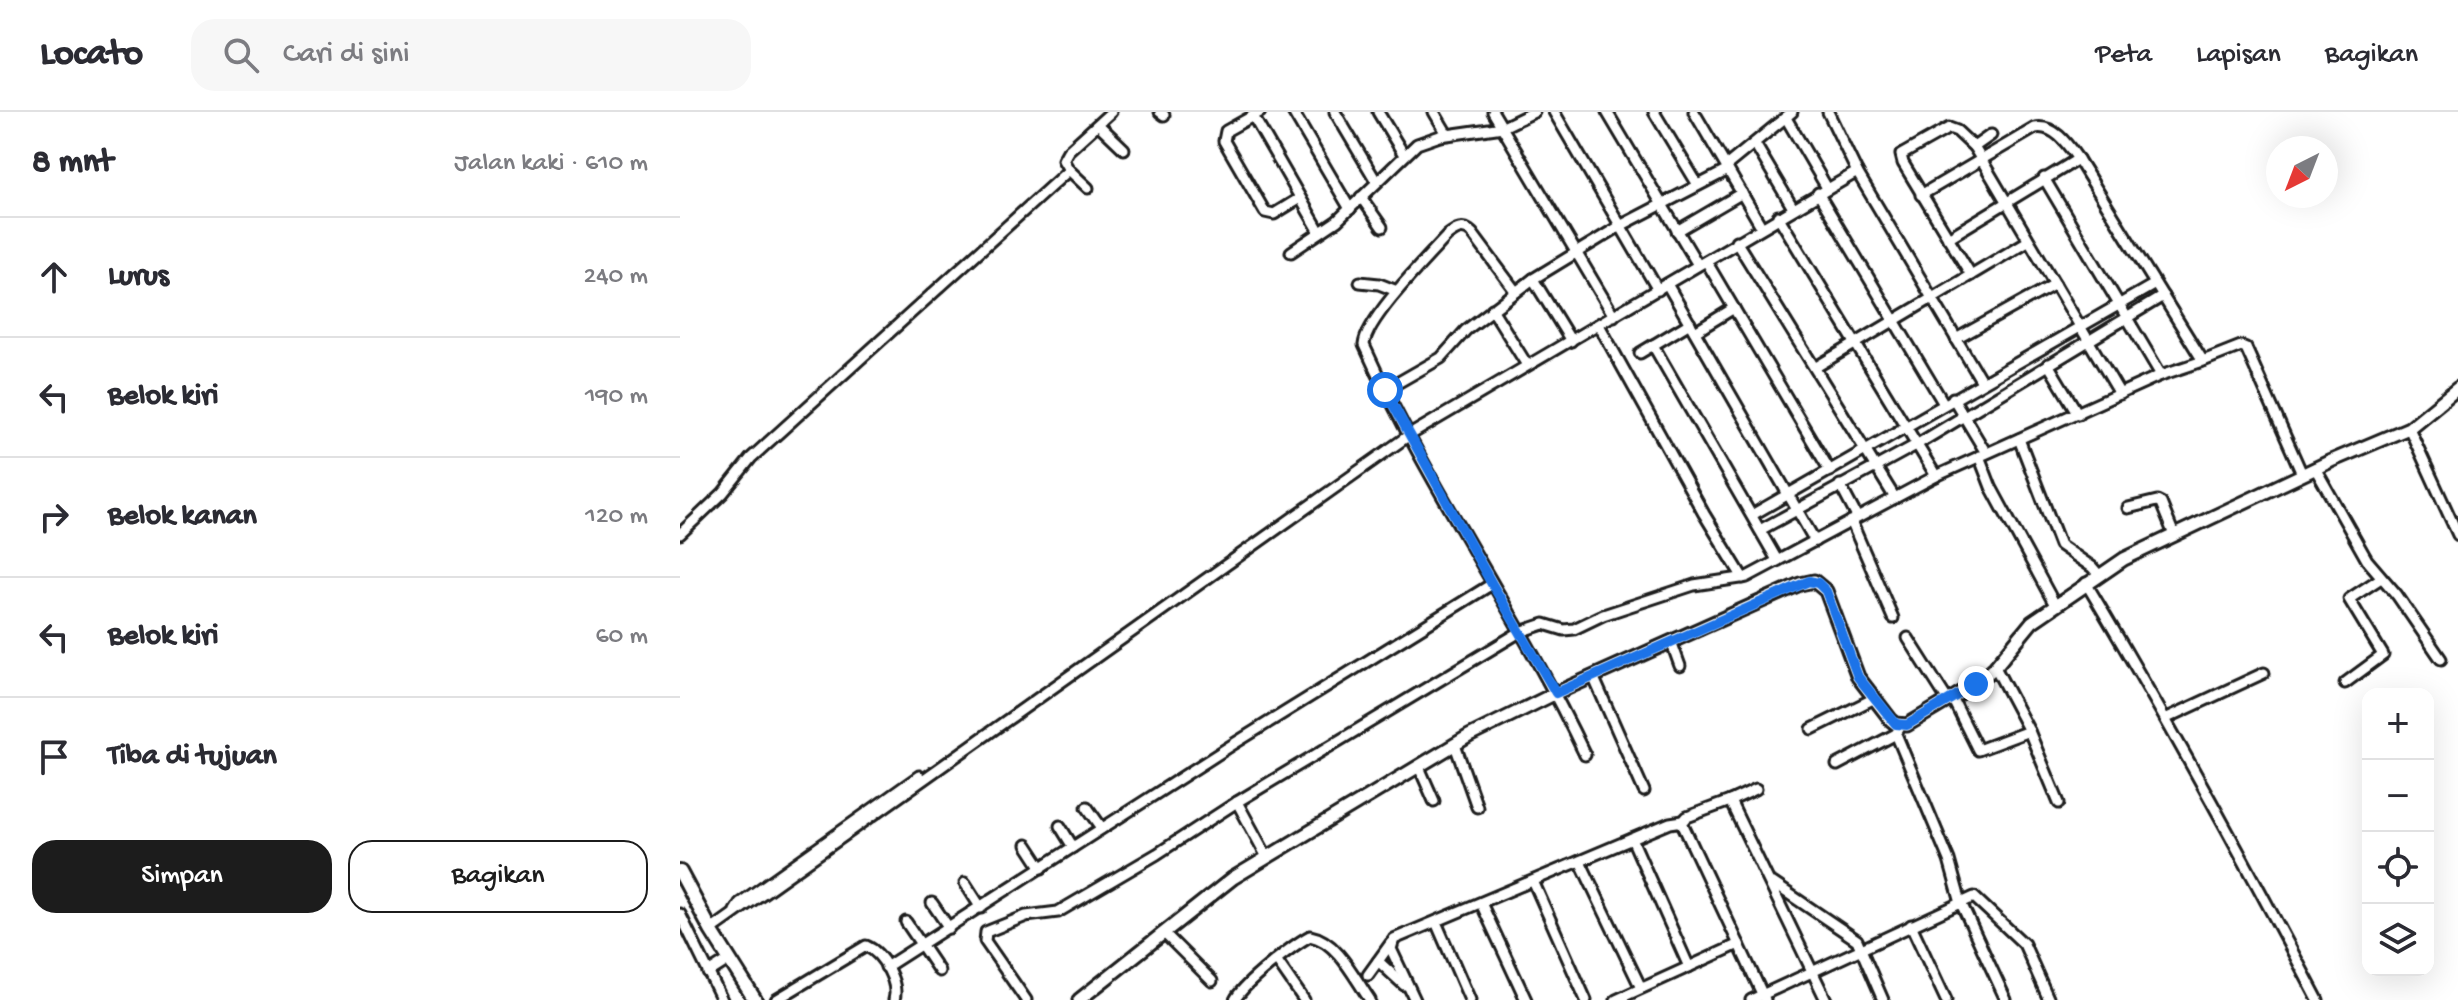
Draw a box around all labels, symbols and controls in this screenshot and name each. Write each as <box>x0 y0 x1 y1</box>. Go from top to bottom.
search box <box>191 19 751 91</box>
text: Locato <box>40 33 143 77</box>
icon: search <box>219 33 263 77</box>
text: Cari di sini <box>283 38 410 73</box>
text: Peta <box>2095 39 2152 72</box>
text: Lapisan <box>2196 39 2281 72</box>
text: Bagikan <box>2325 39 2418 72</box>
north arrow <box>2266 136 2338 208</box>
text: 8 mnt <box>32 144 113 184</box>
text: Jalan kaki · 610 m <box>454 149 648 180</box>
icon: ahead <box>32 255 76 299</box>
text: Lurus <box>108 260 169 295</box>
text: 240 m <box>584 262 648 293</box>
route start <box>1367 372 1403 408</box>
icon: left <box>32 375 76 419</box>
text: Belok kiri <box>108 380 218 415</box>
text: 190 m <box>585 382 648 413</box>
icon: right <box>32 495 76 539</box>
text: Belok kanan <box>108 500 257 535</box>
text: 120 m <box>585 502 648 533</box>
icon: left <box>32 615 76 659</box>
text: Belok kiri <box>108 620 218 655</box>
text: 60 m <box>595 622 648 653</box>
route end <box>1958 666 1994 702</box>
map controls <box>2362 688 2434 976</box>
button: + <box>2362 688 2434 760</box>
icon: arrive <box>32 735 76 779</box>
text: Tiba di tujuan <box>108 740 277 775</box>
button: − <box>2362 760 2434 832</box>
button: locate <box>2362 832 2434 904</box>
button: Simpan <box>32 840 332 913</box>
button: Bagikan <box>348 840 648 913</box>
button: layers <box>2362 904 2434 976</box>

